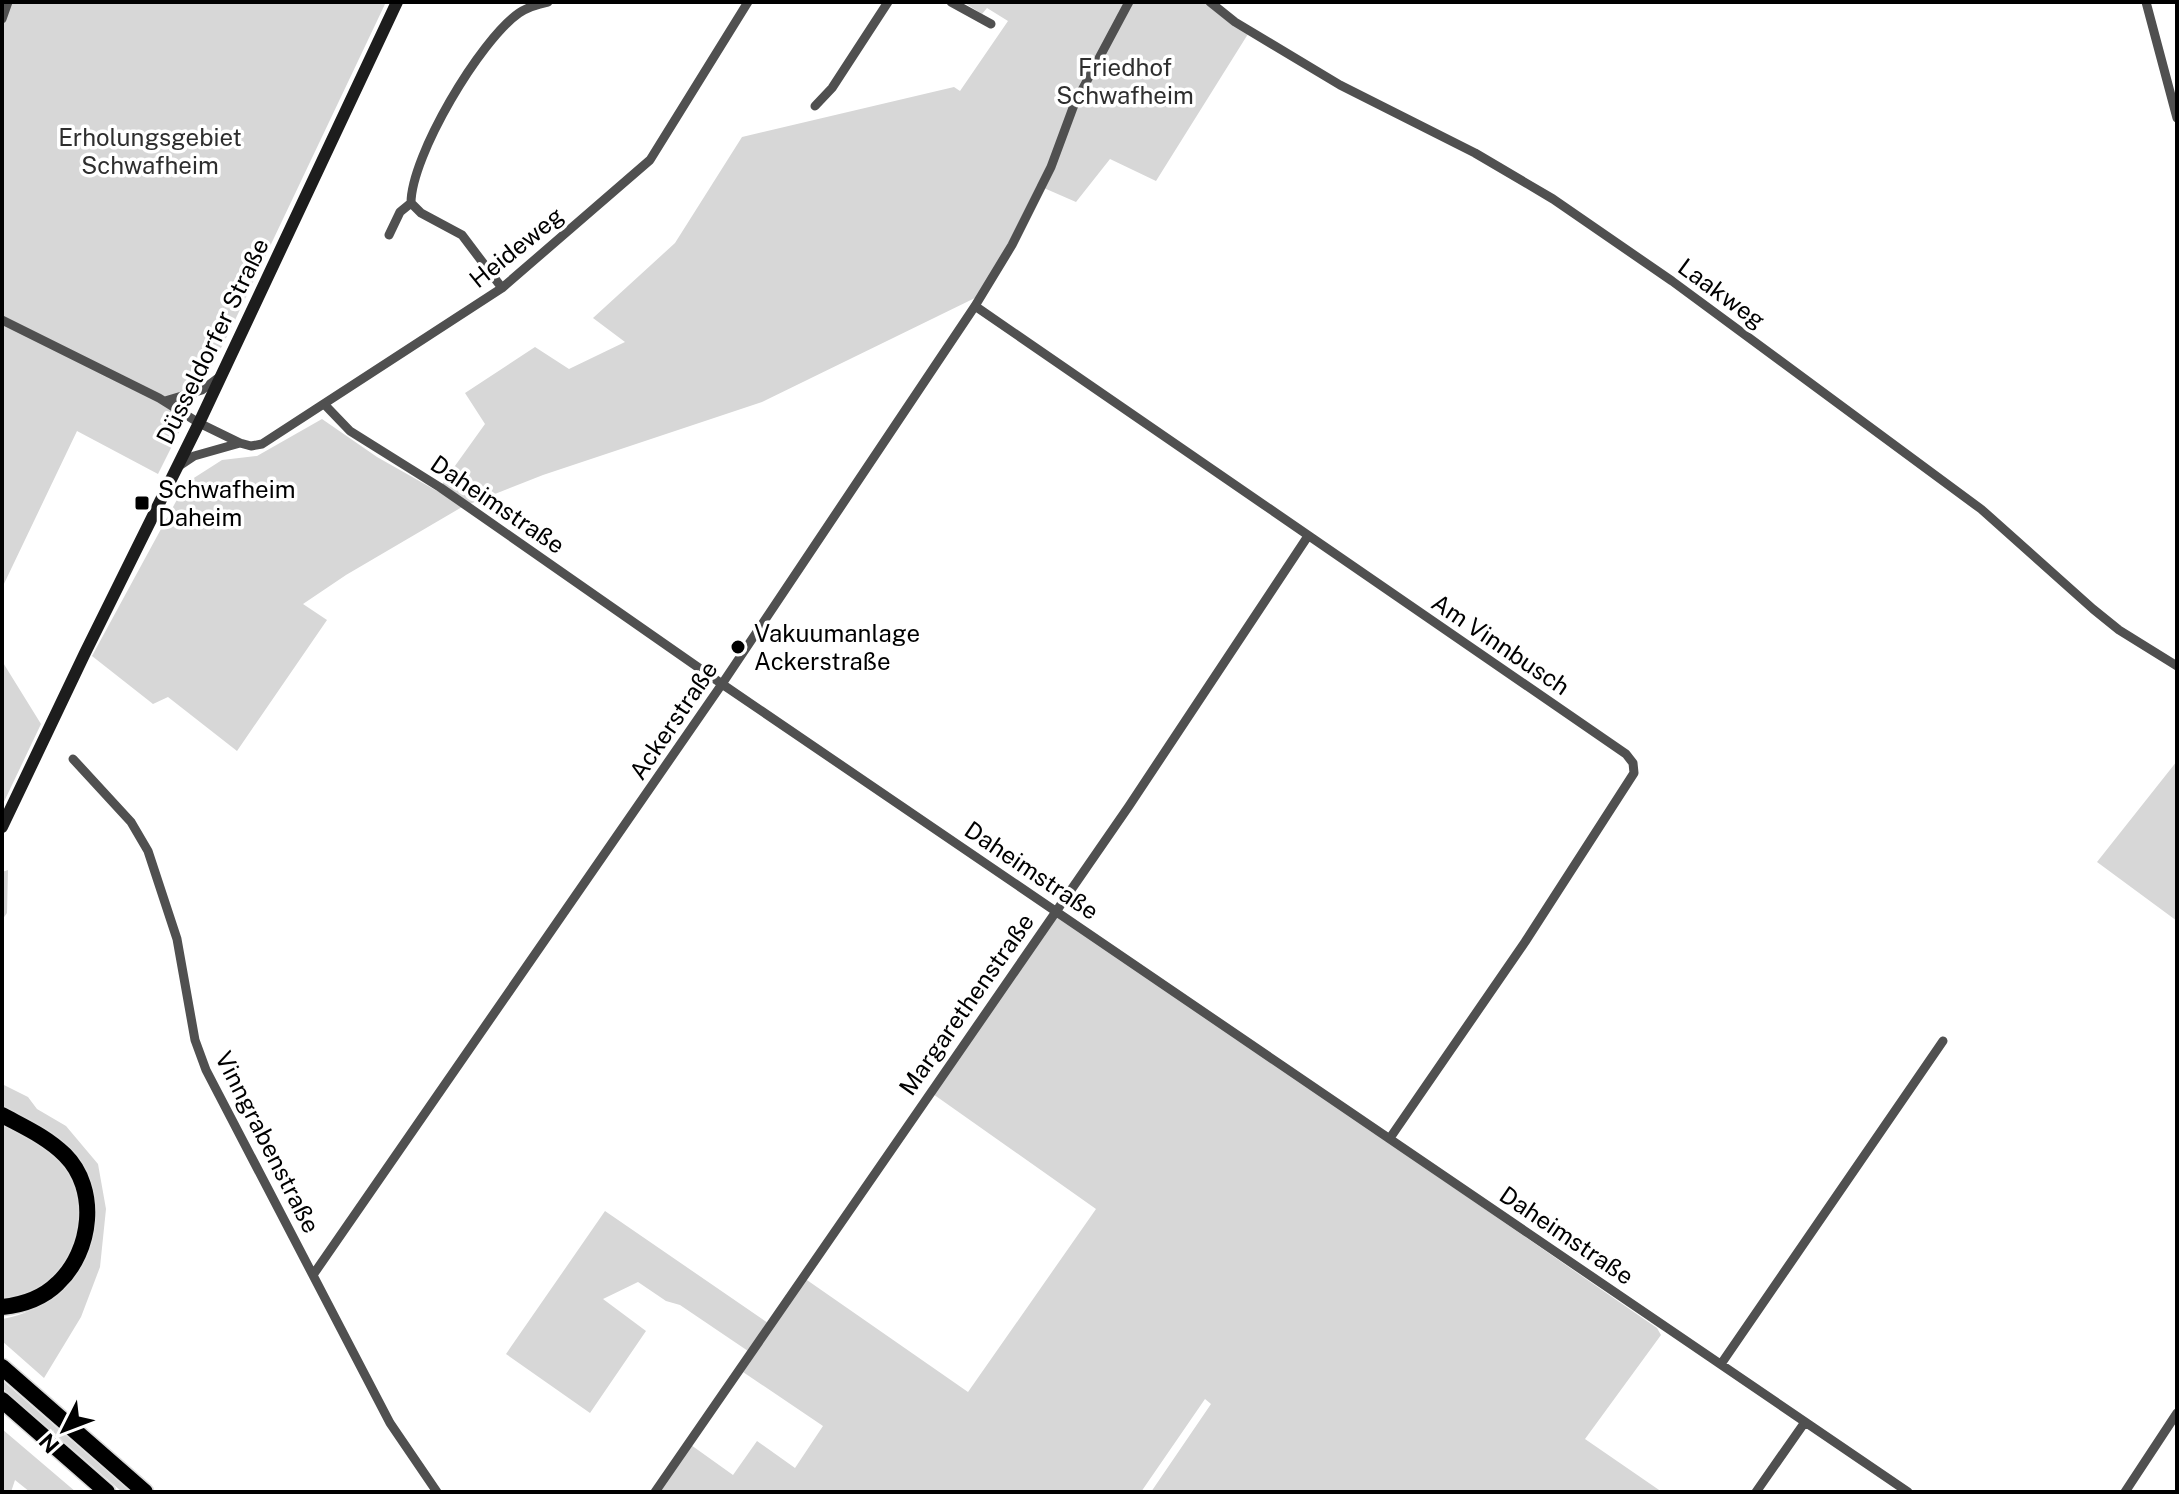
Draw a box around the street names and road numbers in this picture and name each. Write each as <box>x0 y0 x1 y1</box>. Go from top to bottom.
street label: Heideweg <box>463 201 569 293</box>
street label: Düsseldorfer Straße <box>150 233 274 449</box>
street label: Laakweg <box>1673 252 1771 334</box>
street label: Daheimstraße <box>426 449 570 559</box>
street label: Am Vinnbusch <box>1427 588 1575 700</box>
street label: Ackerstraße <box>623 656 723 784</box>
street label: Daheimstraße <box>960 815 1104 925</box>
street label: Margarethenstraße <box>893 908 1039 1100</box>
street label: Vinngrabenstraße <box>210 1047 326 1237</box>
street label: Daheimstraße <box>1495 1180 1639 1290</box>

